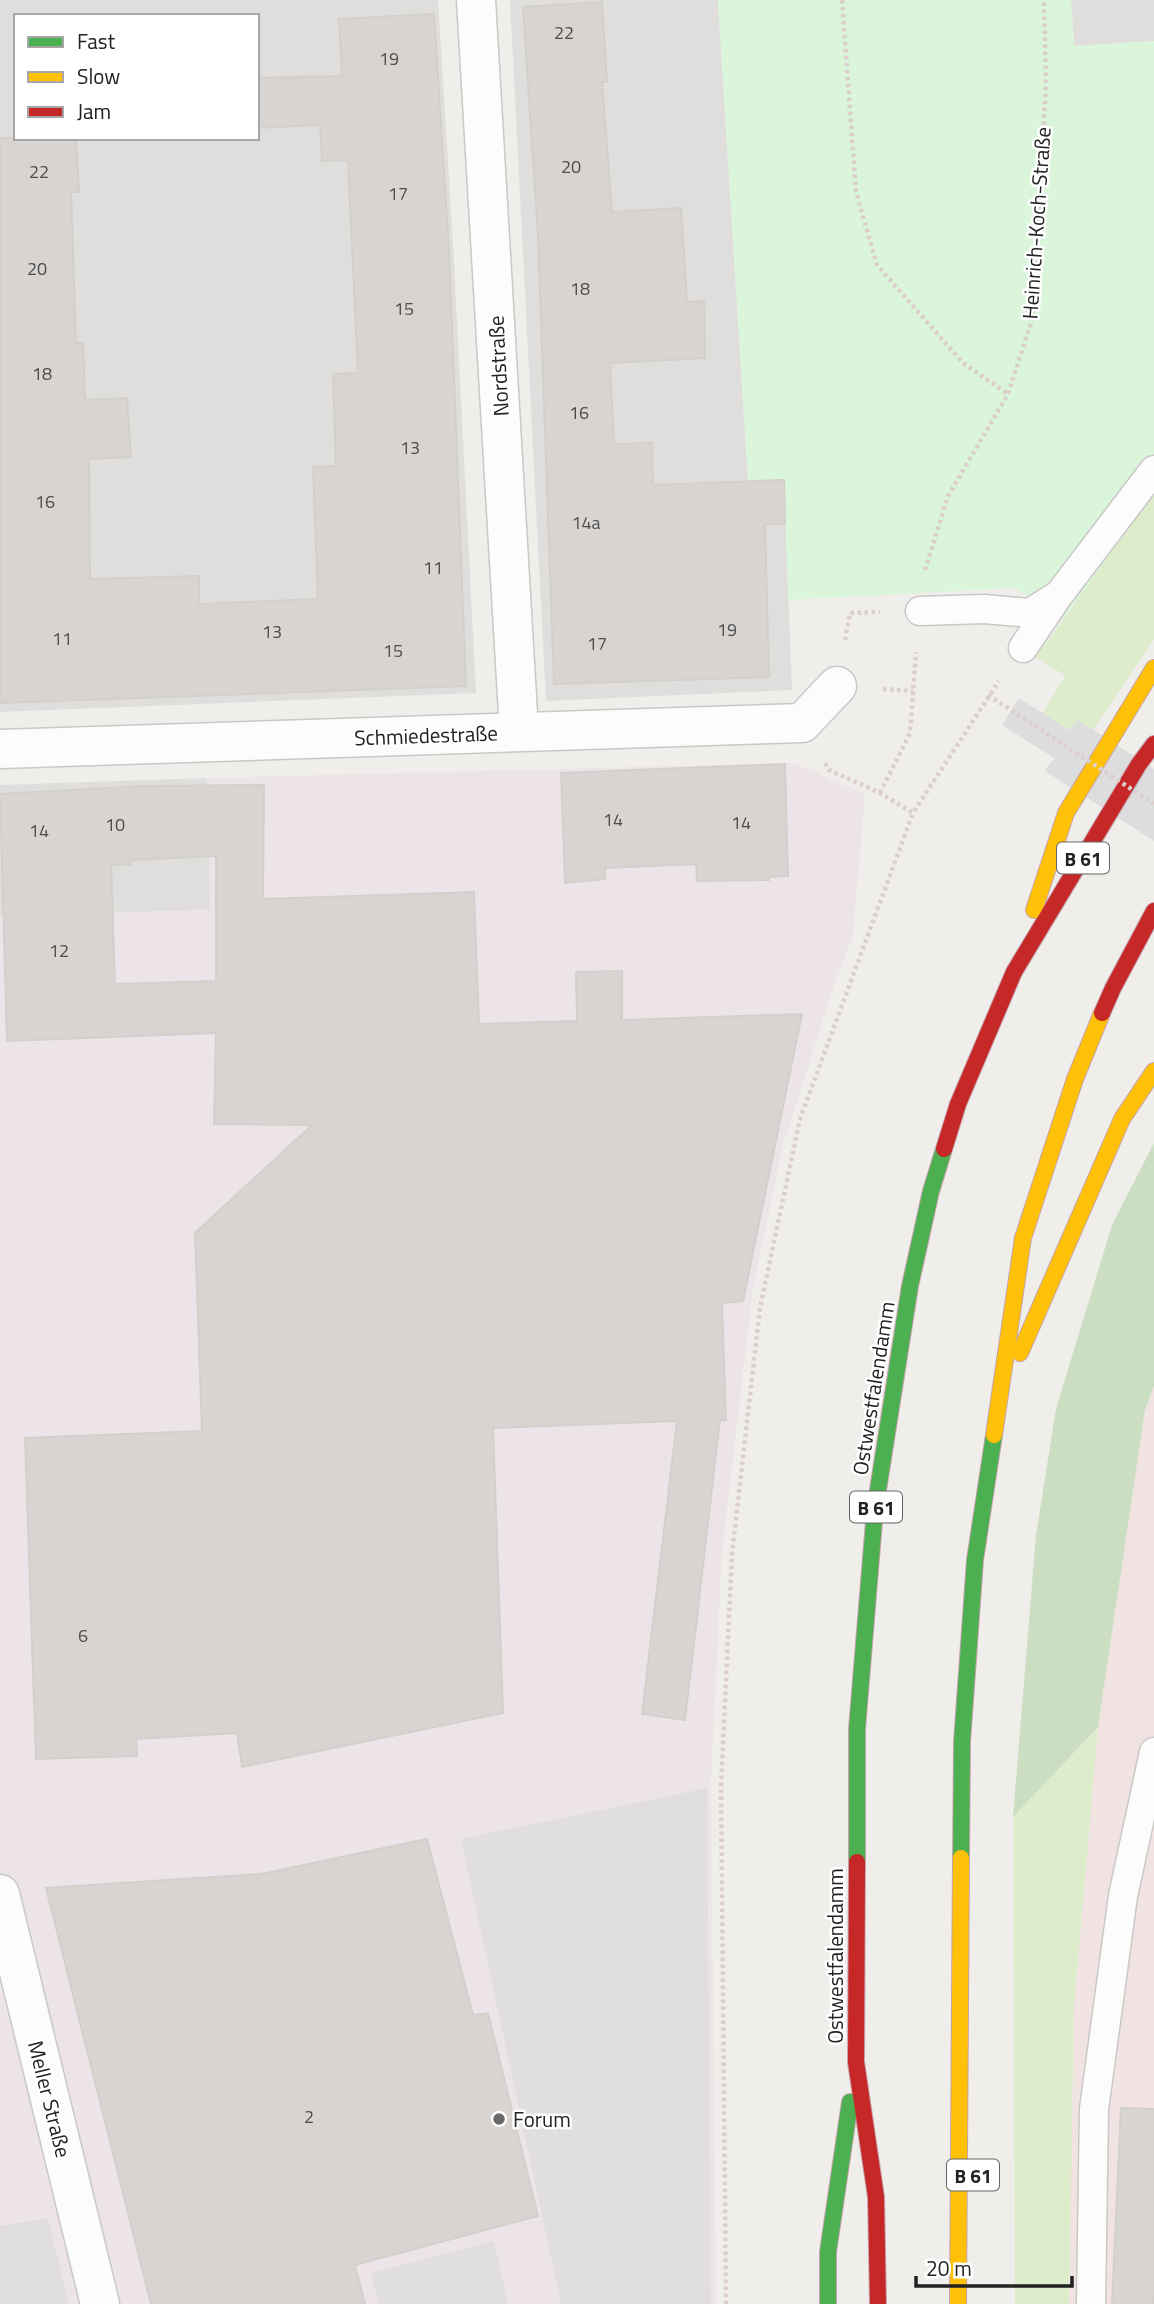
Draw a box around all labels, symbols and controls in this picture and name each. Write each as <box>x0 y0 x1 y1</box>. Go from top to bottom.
legend <box>14 14 259 140</box>
house number: 22 <box>554 19 574 46</box>
text: Fast <box>77 25 116 57</box>
house number: 19 <box>379 45 399 72</box>
text: Slow <box>77 60 120 92</box>
text: Jam <box>77 95 111 127</box>
street label: Heinrich-Koch-Straße <box>1013 126 1059 320</box>
house number: 20 <box>561 153 581 180</box>
house number: 22 <box>29 158 49 185</box>
house number: 17 <box>388 180 408 207</box>
house number: 20 <box>27 255 47 282</box>
house number: 18 <box>570 275 590 302</box>
house number: 15 <box>394 295 414 322</box>
street label: Nordstraße <box>479 315 517 417</box>
house number: 18 <box>32 360 52 387</box>
house number: 16 <box>569 399 589 426</box>
house number: 13 <box>400 434 420 461</box>
house number: 16 <box>35 488 55 515</box>
house number: 14a <box>571 509 601 536</box>
house number: 11 <box>423 554 443 581</box>
house number: 19 <box>717 616 737 643</box>
house number: 13 <box>262 618 282 645</box>
house number: 11 <box>52 625 72 652</box>
house number: 17 <box>587 630 607 657</box>
house number: 15 <box>383 637 403 664</box>
street label: Schmiedestraße <box>354 716 498 754</box>
house number: 14 <box>603 806 623 833</box>
house number: 14 <box>731 809 751 836</box>
house number: 10 <box>105 811 125 838</box>
house number: 14 <box>29 817 49 844</box>
road number: B 61 <box>1057 842 1109 874</box>
house number: 12 <box>49 937 69 964</box>
street label: Ostwestfalendamm <box>843 1299 903 1477</box>
road number: B 61 <box>850 1492 902 1522</box>
house number: 6 <box>78 1622 88 1649</box>
street label: Ostwestfalendamm <box>819 1868 851 2044</box>
street label: Meller Straße <box>20 2037 80 2161</box>
house number: 2 <box>304 2103 314 2130</box>
place label: Forum <box>513 2103 571 2135</box>
marker: Forum <box>491 2111 507 2127</box>
road number: B 61 <box>947 2160 999 2190</box>
scale bar <box>916 2244 1072 2288</box>
text: 20 m <box>926 2252 972 2284</box>

